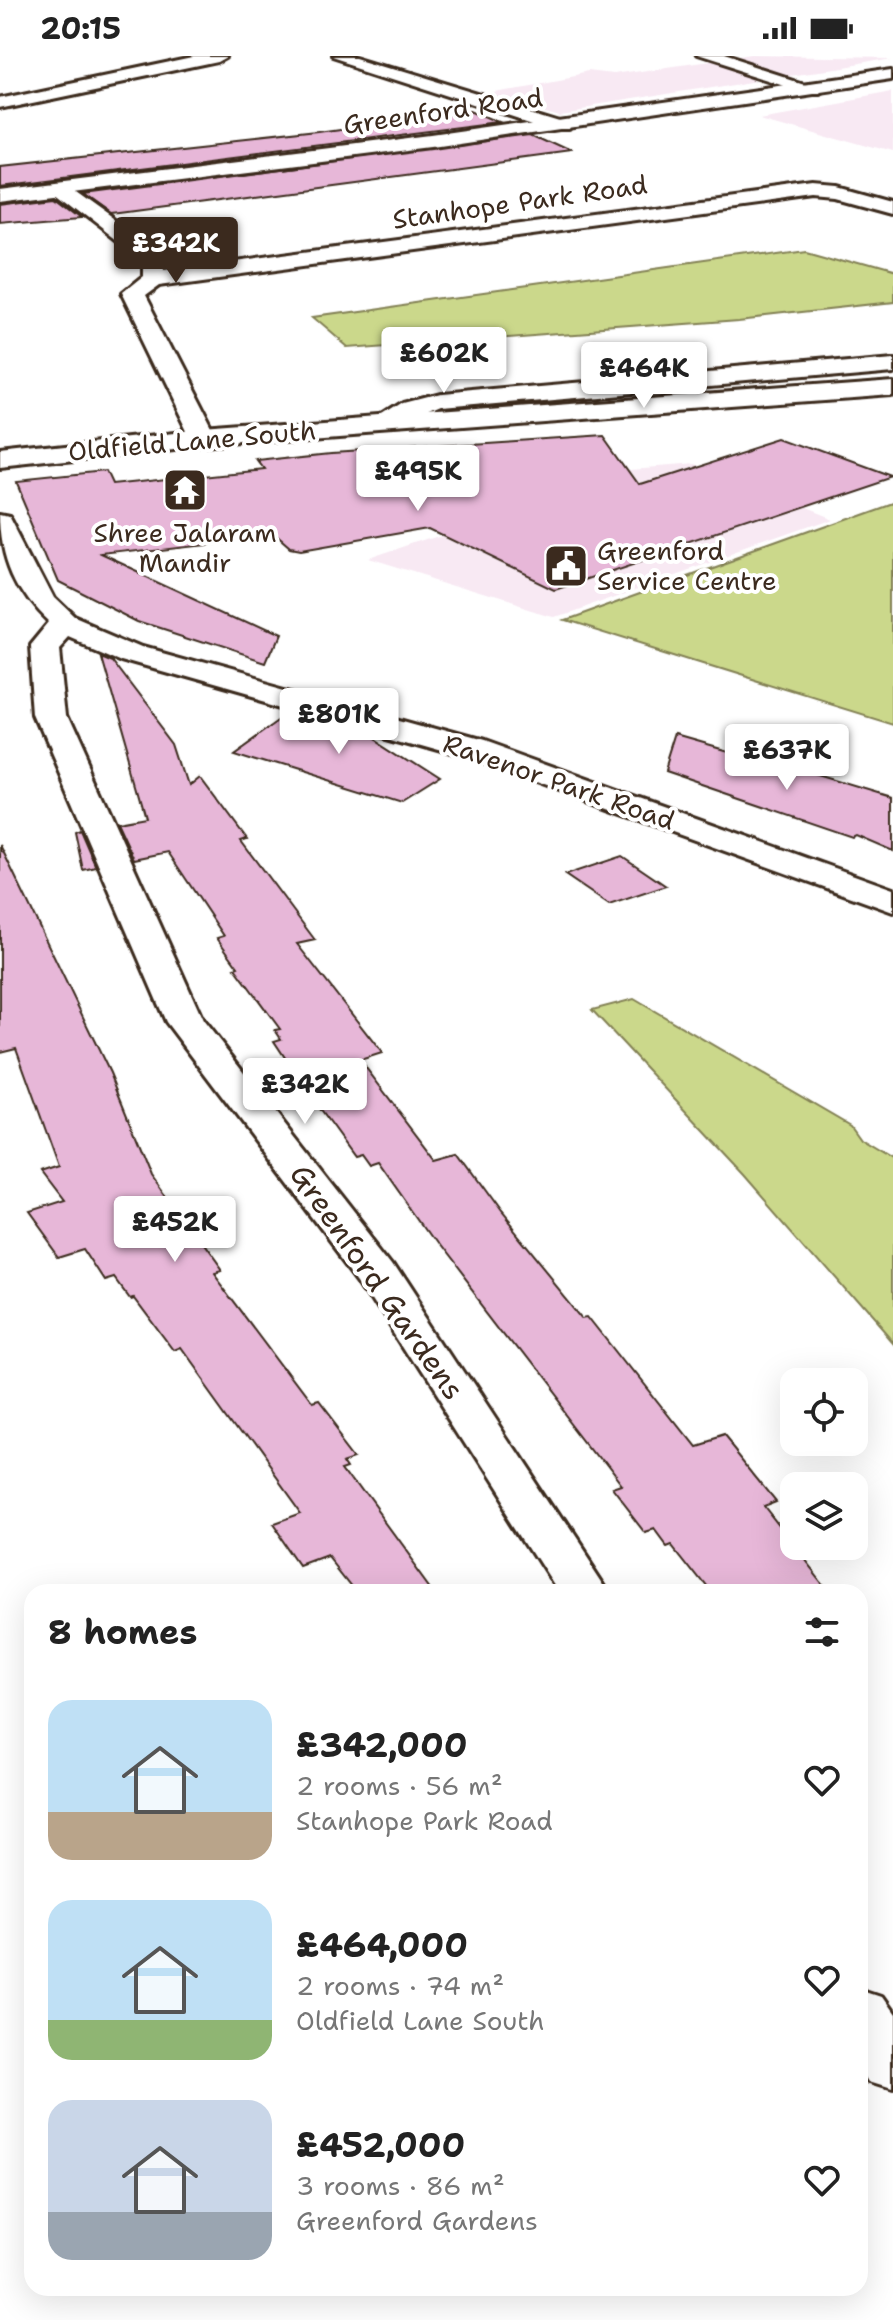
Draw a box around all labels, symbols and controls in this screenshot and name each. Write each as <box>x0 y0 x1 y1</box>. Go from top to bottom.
text: 20:15 <box>40 8 121 49</box>
street label: Greenford Road <box>341 79 545 142</box>
street label: Stanhope Park Road <box>390 166 650 237</box>
pin: £342K <box>120 217 232 285</box>
text: £342K <box>132 225 220 260</box>
pin: £602K <box>388 327 500 395</box>
text: £602K <box>399 335 489 370</box>
pin: £464K <box>588 342 700 410</box>
text: £464K <box>599 350 689 385</box>
street label: Oldfield Lane South <box>67 412 317 469</box>
pin: £495K <box>362 445 474 513</box>
text: £495K <box>374 453 462 488</box>
temple icon: Shree Jalaram Mandir <box>161 466 209 514</box>
place label: Shree Jalaram Mandir <box>93 515 277 580</box>
place label: Greenford Service Centre <box>597 533 777 598</box>
public building icon: Greenford Service Centre <box>542 542 590 590</box>
pin: £801K <box>283 688 395 756</box>
text: £801K <box>298 696 380 731</box>
pin: £637K <box>731 724 843 792</box>
street label: Ravenor Park Road <box>439 725 680 838</box>
text: £637K <box>743 732 831 767</box>
pin: £342K <box>249 1058 361 1126</box>
text: £342K <box>261 1066 349 1101</box>
street label: Greenford Gardens <box>281 1156 474 1408</box>
pin: £452K <box>119 1196 231 1264</box>
text: £452K <box>132 1204 218 1239</box>
map controls <box>780 1368 868 1560</box>
button: locate <box>780 1368 868 1456</box>
button: layers <box>780 1472 868 1560</box>
text: 8 homes <box>48 1609 197 1655</box>
icon: filters <box>800 1610 844 1654</box>
text: £342,000 <box>296 1722 468 1768</box>
icon: home <box>112 1732 208 1828</box>
icon: heart <box>800 1758 844 1802</box>
text: 2 rooms · 56 m² <box>296 1768 503 1803</box>
text: Stanhope Park Road <box>296 1803 553 1838</box>
text: £464,000 <box>296 1922 468 1968</box>
icon: home <box>112 1932 208 2028</box>
icon: heart <box>800 1958 844 2002</box>
text: 2 rooms · 74 m² <box>296 1968 504 2003</box>
text: Oldfield Lane South <box>296 2003 545 2038</box>
text: £452,000 <box>296 2122 465 2168</box>
icon: home <box>112 2132 208 2228</box>
icon: heart <box>800 2158 844 2202</box>
text: 3 rooms · 86 m² <box>296 2168 505 2203</box>
text: Greenford Gardens <box>296 2203 538 2238</box>

